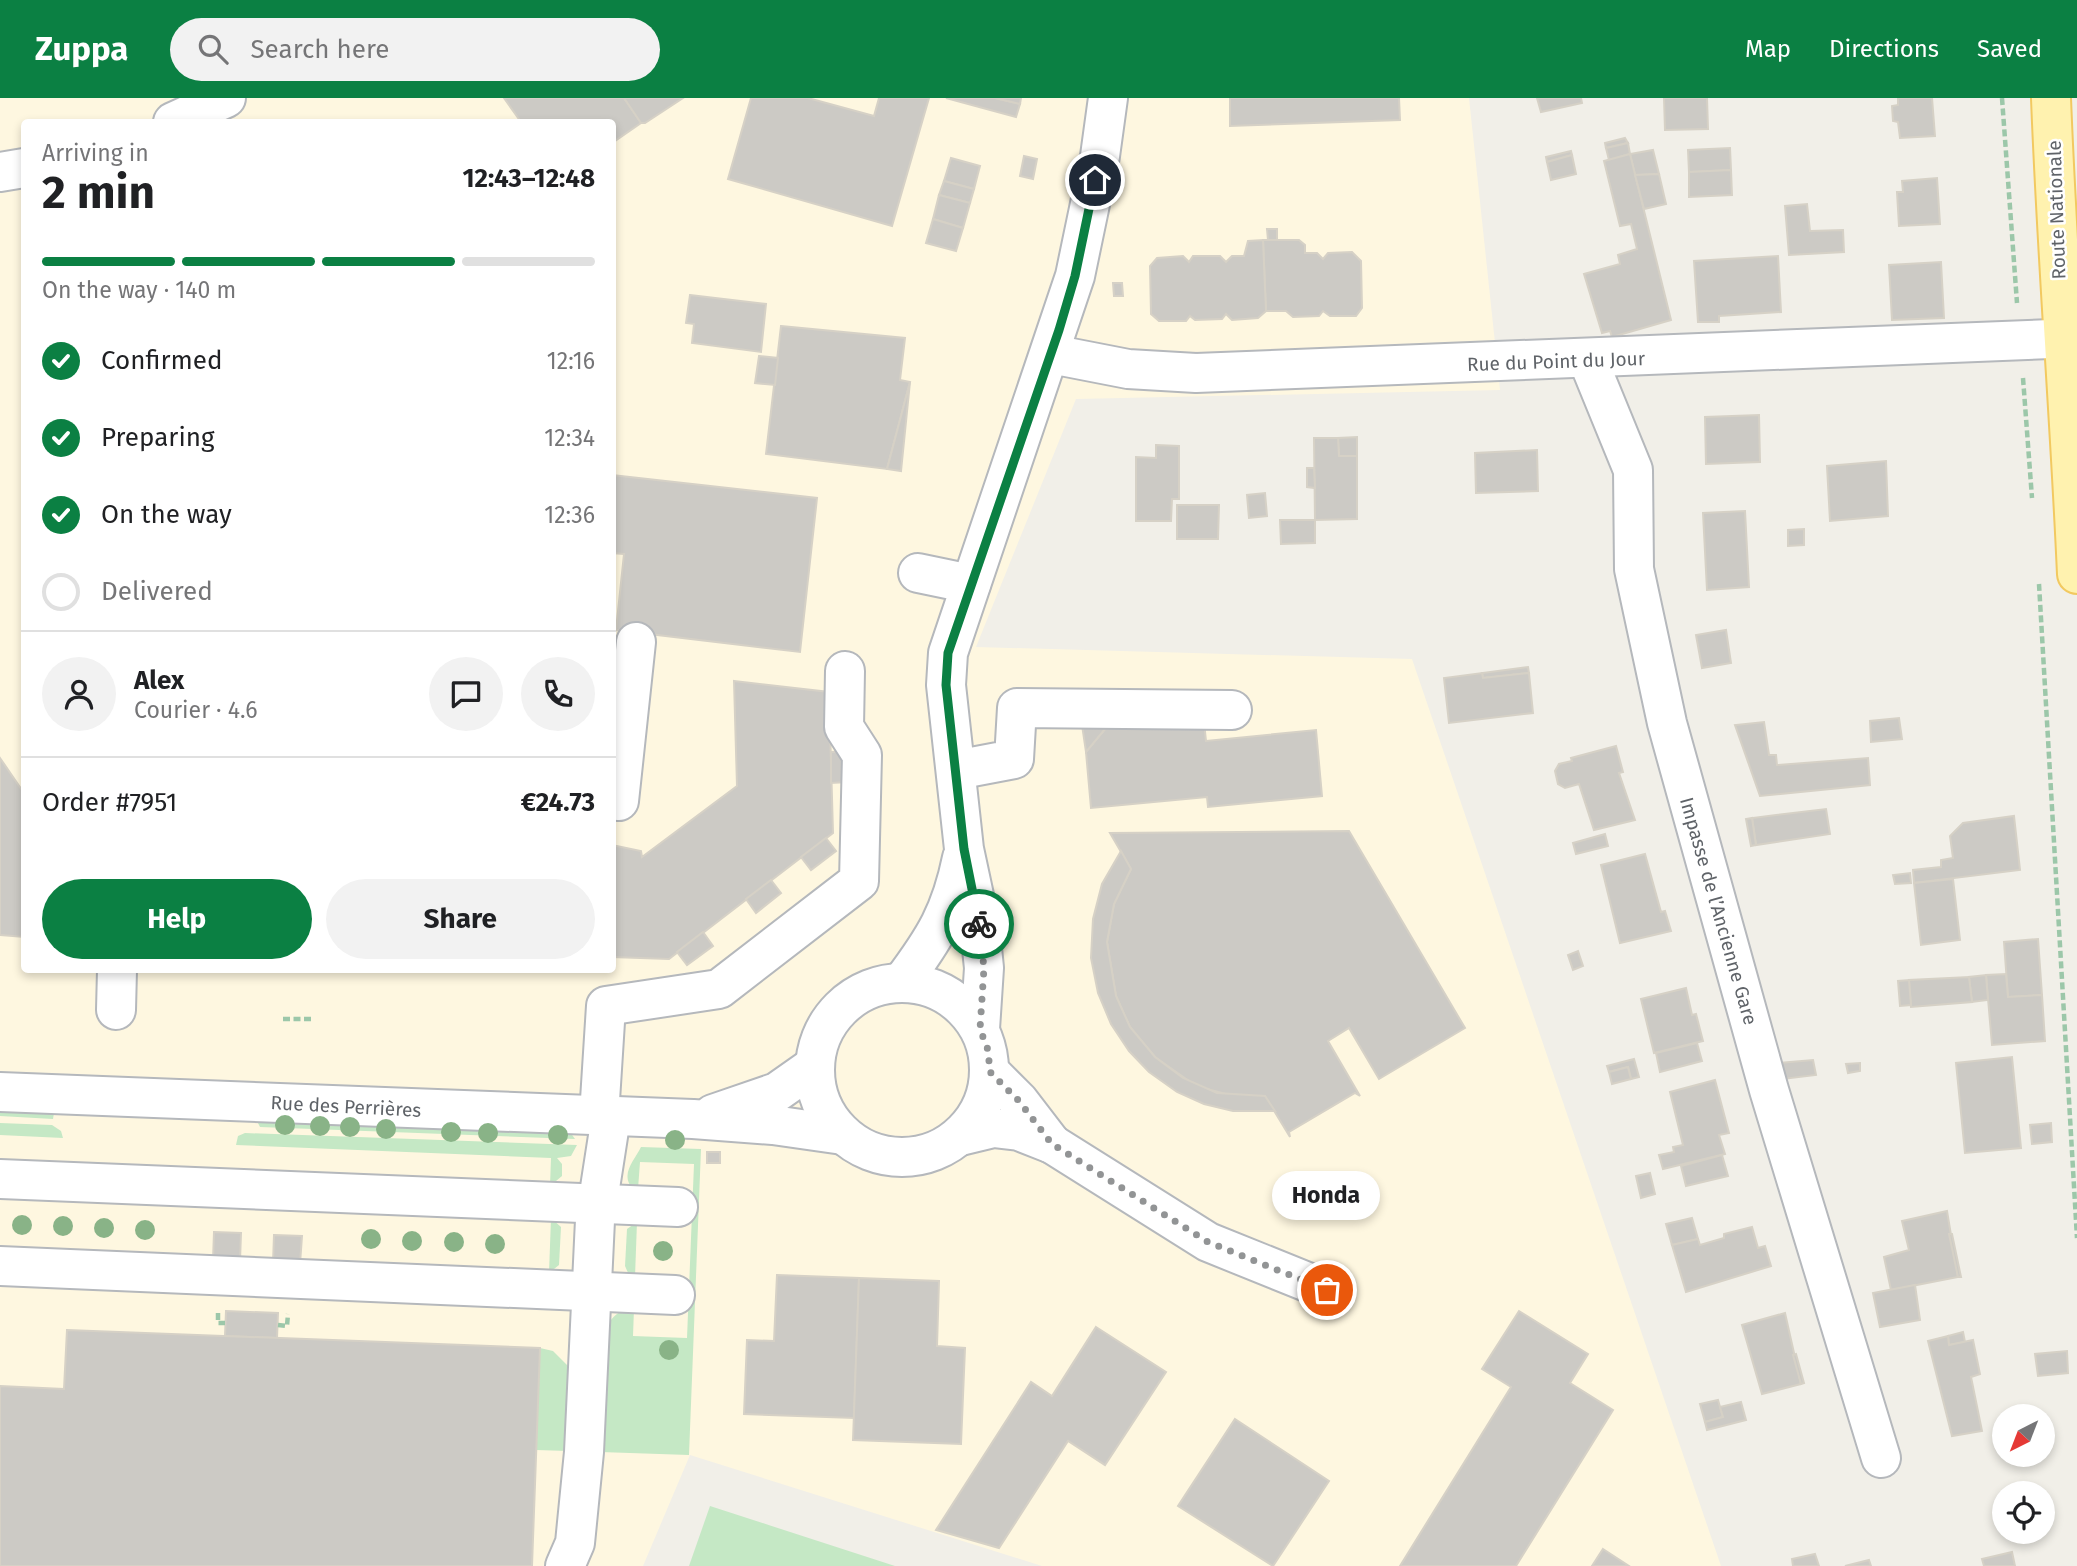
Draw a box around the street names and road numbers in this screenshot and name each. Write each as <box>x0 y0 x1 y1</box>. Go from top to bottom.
street label: Route Nationale <box>2043 140 2070 280</box>
street label: Rue du Point du Jour <box>1467 347 1646 376</box>
street label: Impasse de l’Ancienne Gare <box>1675 795 1762 1028</box>
street label: Rue des Perrières <box>270 1091 422 1122</box>

